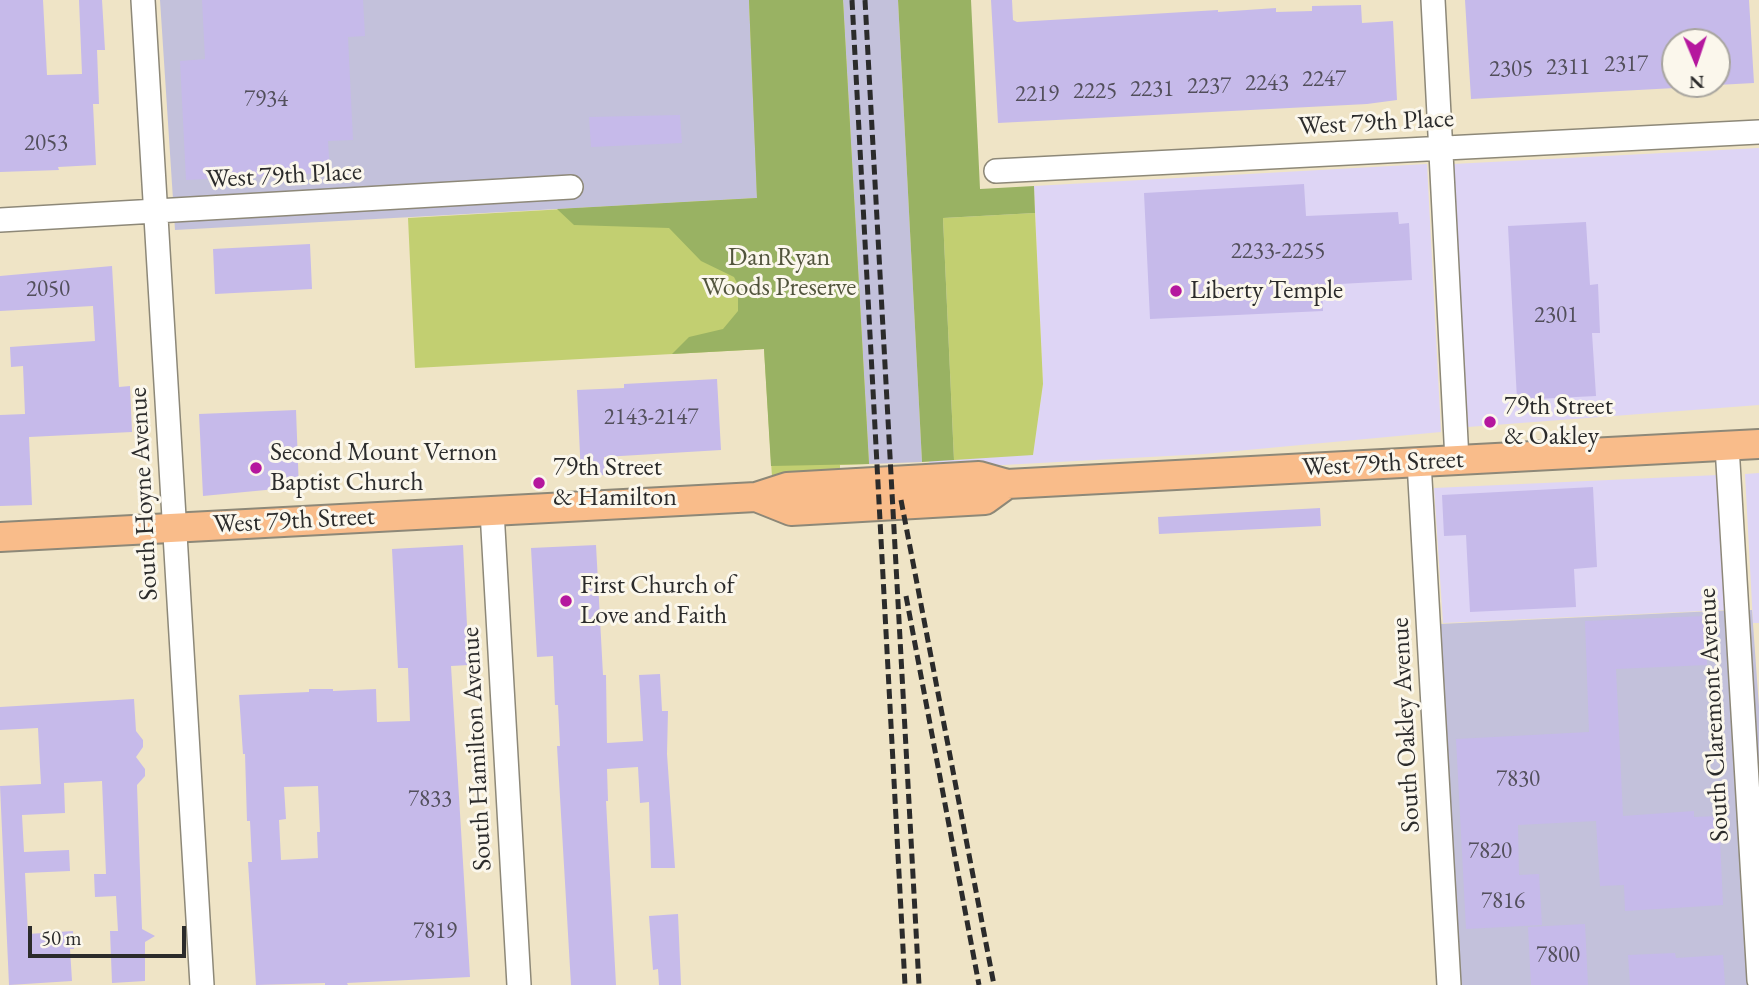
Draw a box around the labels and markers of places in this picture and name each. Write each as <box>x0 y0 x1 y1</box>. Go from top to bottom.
place label: Liberty Temple <box>1190 275 1343 307</box>
marker: Liberty Temple <box>1168 283 1184 299</box>
place label: 79th Street & Oakley <box>1504 391 1613 452</box>
marker: 79th Street & Oakley <box>1482 414 1498 430</box>
place label: Second Mount Vernon Baptist Church <box>270 437 498 498</box>
place label: 79th Street & Hamilton <box>553 452 677 514</box>
marker: Second Mount Vernon Baptist Church <box>248 460 264 476</box>
marker: 79th Street & Hamilton <box>531 475 547 491</box>
place label: First Church of Love and Faith <box>580 570 735 632</box>
marker: First Church of Love and Faith <box>558 593 574 609</box>

